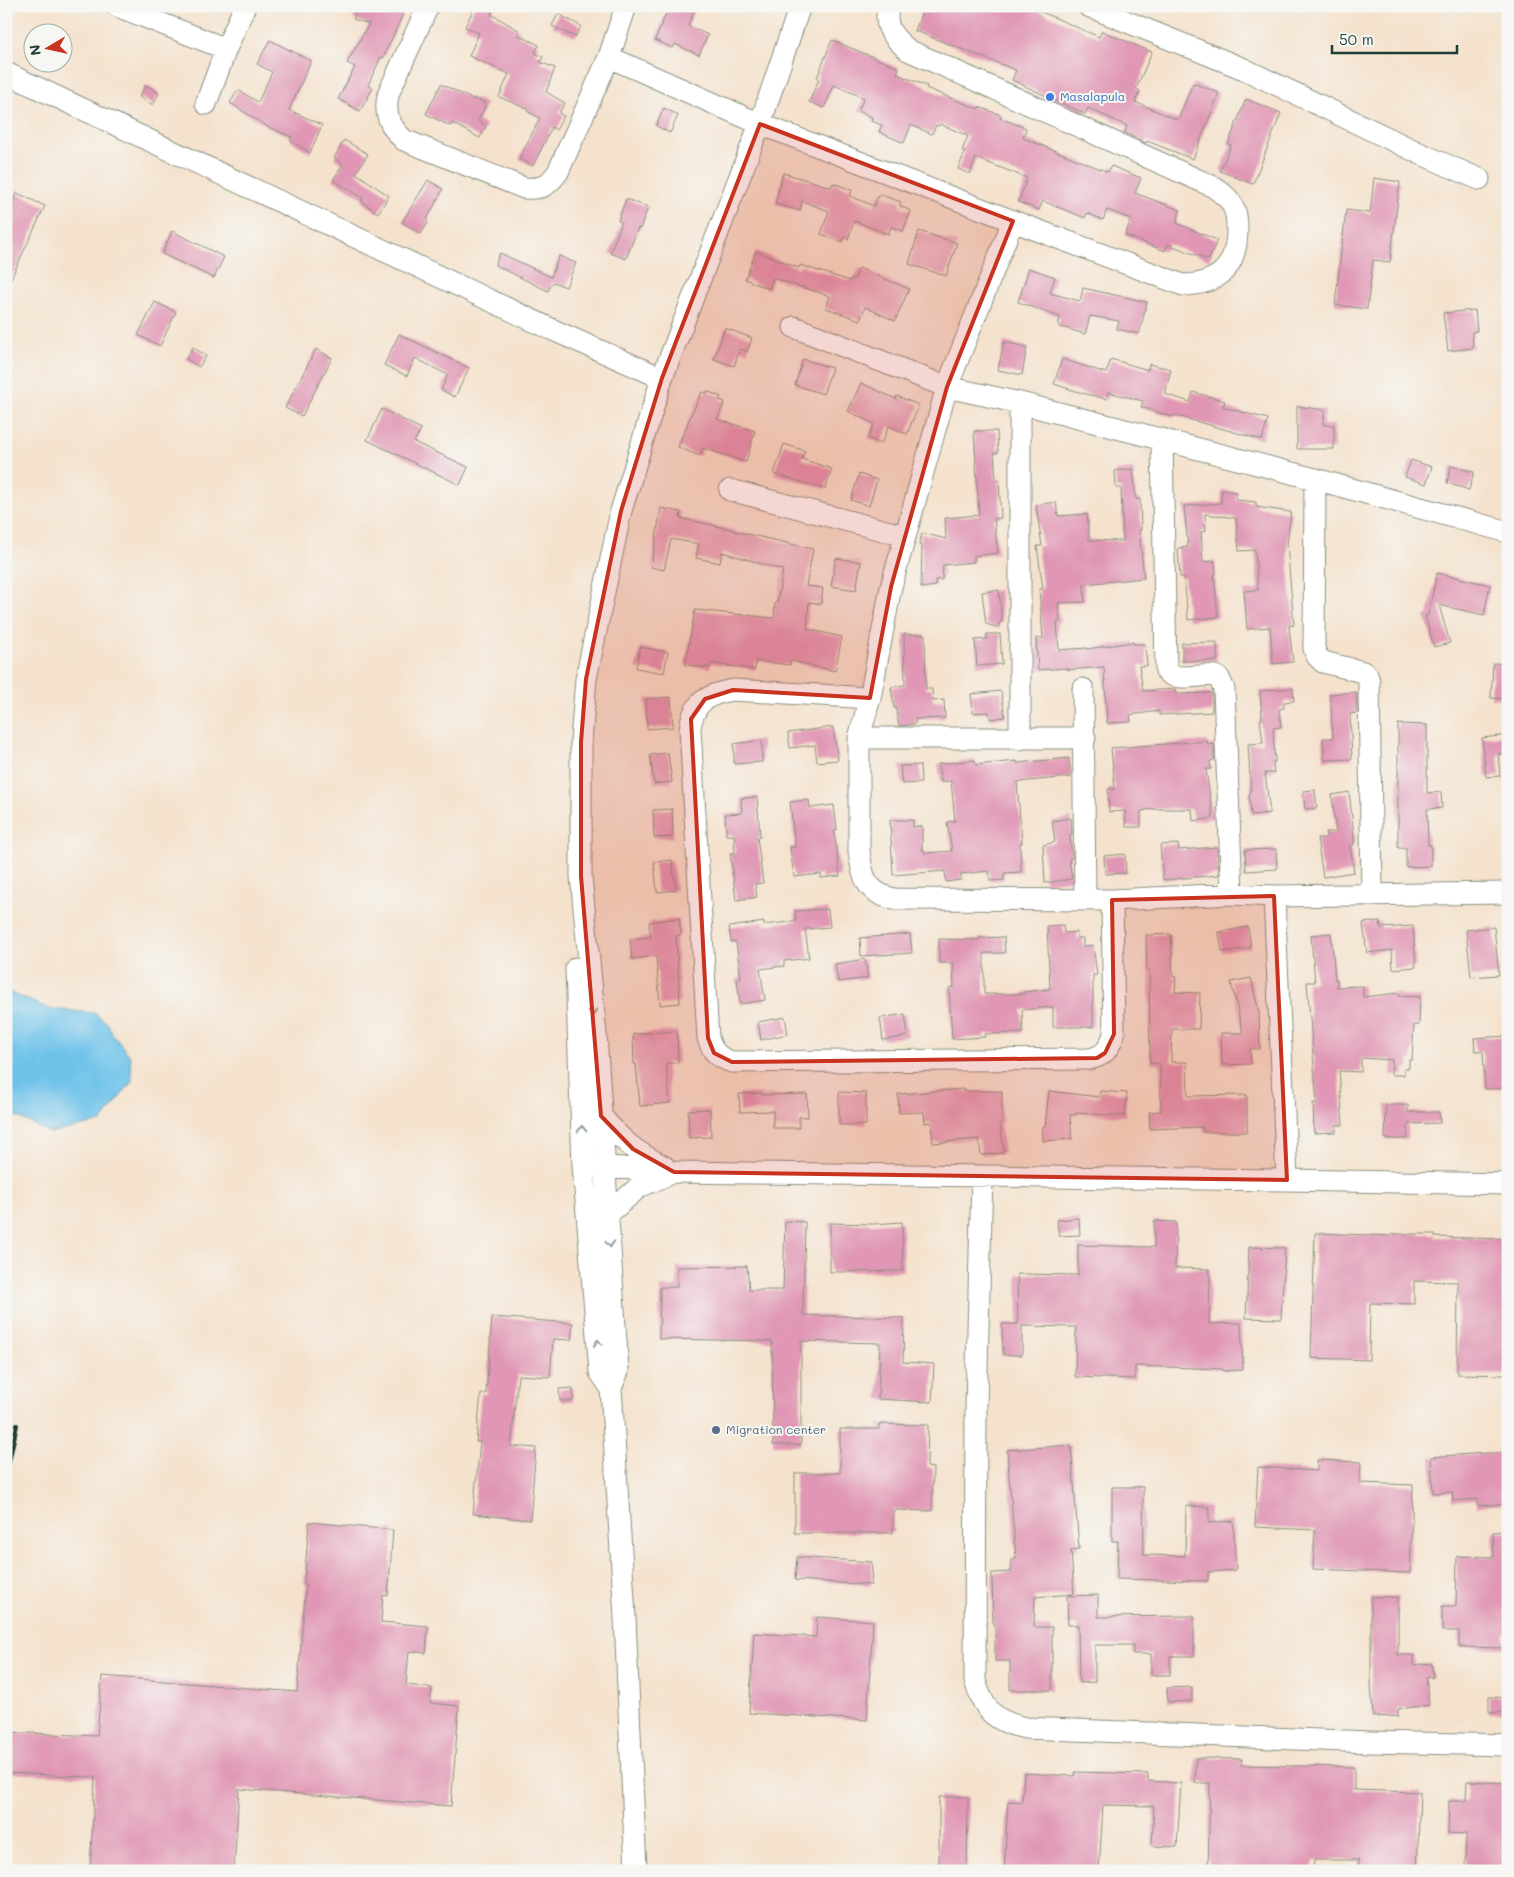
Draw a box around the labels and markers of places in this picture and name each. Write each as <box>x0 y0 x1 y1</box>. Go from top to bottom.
place label: Masalapula <box>1060 88 1125 104</box>
marker: Masalapula <box>1044 91 1056 103</box>
place label: Migration center <box>726 1421 826 1437</box>
marker: Migration center <box>710 1424 722 1436</box>

